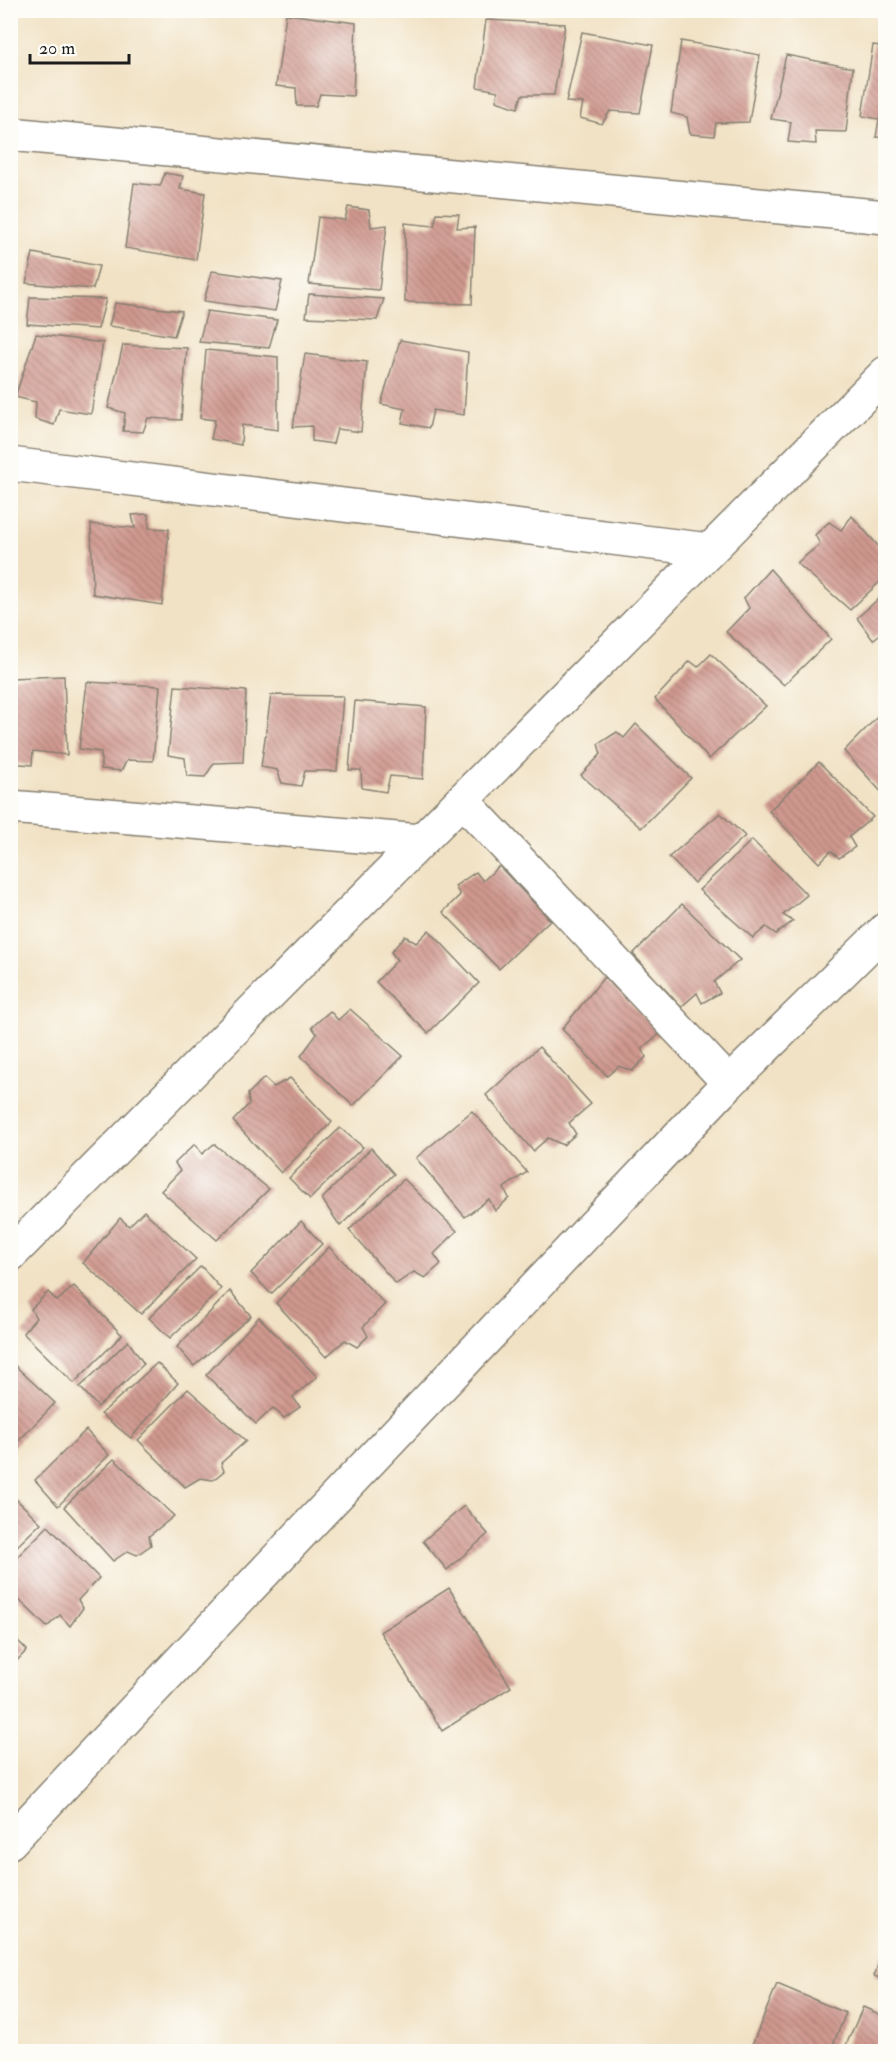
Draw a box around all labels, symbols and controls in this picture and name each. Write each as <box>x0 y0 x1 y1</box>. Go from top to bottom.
scale bar <box>30 27 129 65</box>
text: 20 m <box>39 37 75 60</box>

